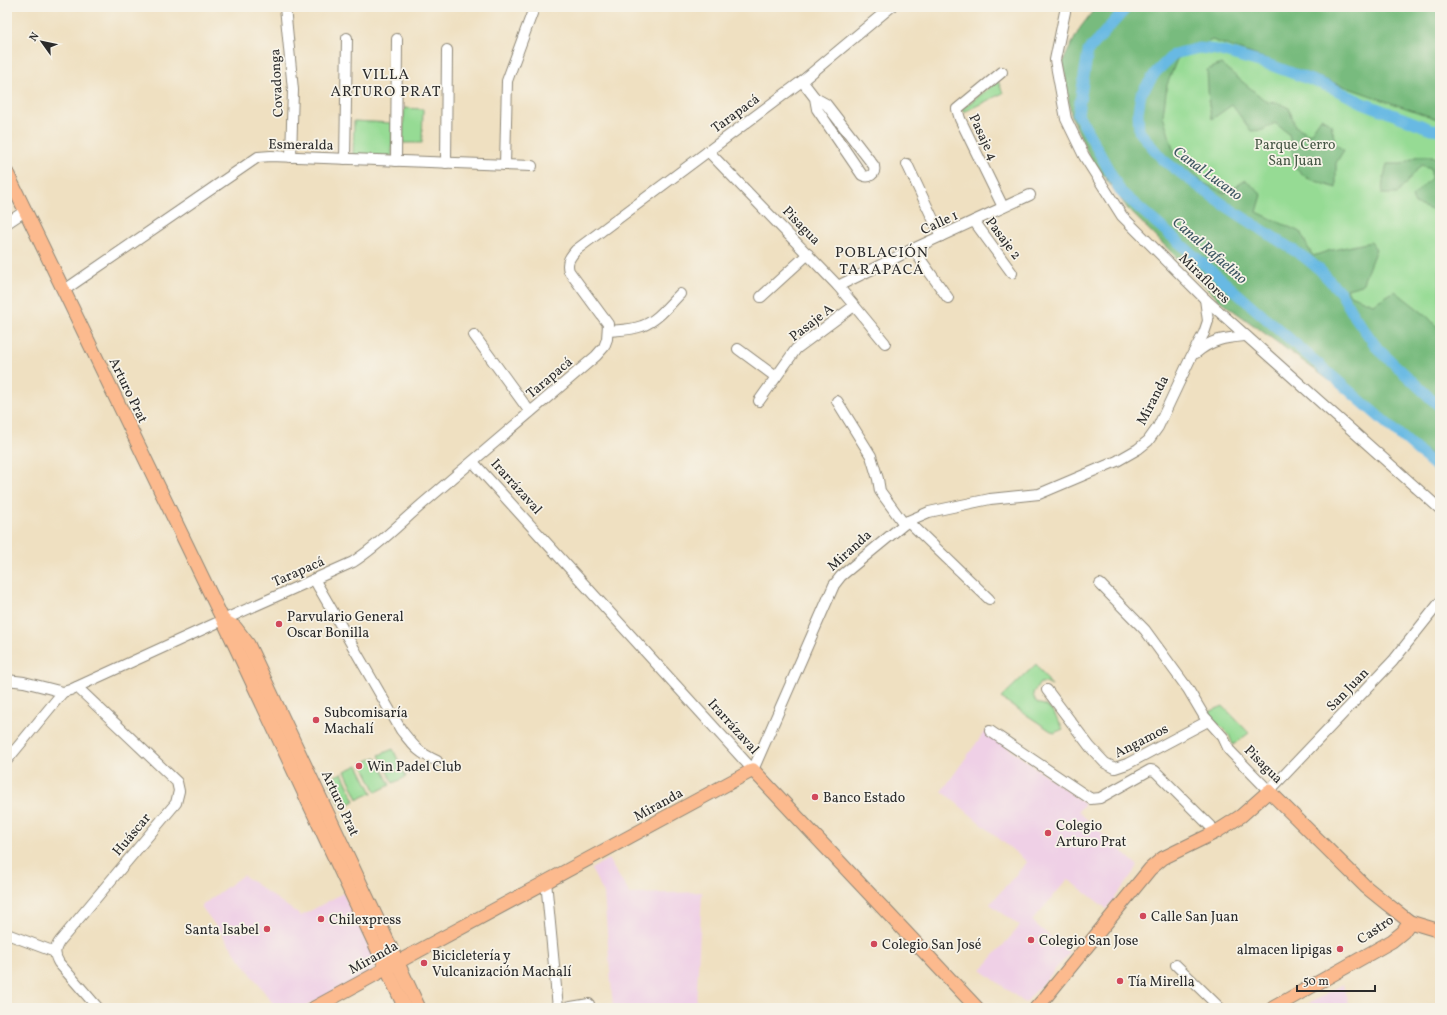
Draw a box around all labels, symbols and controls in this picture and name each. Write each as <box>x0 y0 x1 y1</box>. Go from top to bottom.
north arrow <box>22 22 62 62</box>
text: N <box>26 30 43 45</box>
street label: Covadonga <box>266 48 289 118</box>
district label: VILLA ARTURO PRAT <box>330 65 442 103</box>
street label: Tarapacá <box>708 90 764 138</box>
street label: Pasaje 4 <box>964 111 1002 164</box>
street label: Esmeralda <box>268 135 334 156</box>
park label: Parque Cerro San Juan <box>1255 136 1335 171</box>
water label: Canal Lucano <box>1168 142 1246 207</box>
street label: Pisagua <box>778 202 824 250</box>
street label: Calle 1 <box>918 206 961 240</box>
water label: Canal Rafaelino <box>1167 213 1251 290</box>
street label: Pasaje 2 <box>980 214 1025 264</box>
district label: POBLACIÓN TARAPACÁ <box>835 243 929 281</box>
street label: Miraflores <box>1174 250 1234 308</box>
street label: Pasaje A <box>786 300 838 346</box>
street label: Tarapacá <box>523 353 577 403</box>
street label: Arturo Prat <box>104 355 152 426</box>
street label: Miranda <box>1133 373 1174 429</box>
street label: Irarrázaval <box>486 455 546 519</box>
street label: Miranda <box>824 526 876 576</box>
street label: Tarapacá <box>269 552 328 592</box>
place label: Parvulario General Oscar Bonilla <box>287 608 404 643</box>
marker: Parvulario General Oscar Bonilla <box>274 619 284 629</box>
street label: San Juan <box>1323 664 1374 716</box>
street label: Irarrázaval <box>703 695 763 759</box>
place label: Subcomisaría Machalí <box>324 704 408 739</box>
marker: Subcomisaría Machalí <box>311 715 321 725</box>
street label: Angamos <box>1111 720 1172 763</box>
street label: Pisagua <box>1239 742 1286 789</box>
place label: Win Padel Club <box>367 758 462 777</box>
marker: Win Padel Club <box>354 761 364 771</box>
street label: Arturo Prat <box>316 768 363 840</box>
street label: Miranda <box>631 784 687 827</box>
place label: Banco Estado <box>823 789 905 808</box>
marker: Banco Estado <box>810 792 820 802</box>
street label: Huáscar <box>109 809 156 860</box>
place label: Colegio Arturo Prat <box>1056 817 1126 852</box>
marker: Colegio Arturo Prat <box>1043 828 1053 838</box>
place label: Calle San Juan <box>1151 908 1239 927</box>
place label: Chilexpress <box>329 911 401 930</box>
marker: Calle San Juan <box>1138 911 1148 921</box>
street label: Castro <box>1354 911 1398 949</box>
marker: Chilexpress <box>316 914 326 924</box>
place label: Santa Isabel <box>185 921 259 940</box>
marker: Santa Isabel <box>262 924 272 934</box>
place label: Colegio San Jose <box>1039 932 1139 951</box>
marker: Colegio San Jose <box>1026 935 1036 945</box>
place label: Colegio San José <box>882 936 982 955</box>
street label: Miranda <box>346 937 402 980</box>
marker: Colegio San José <box>869 939 879 949</box>
place label: almacen lipigas <box>1237 941 1332 960</box>
marker: almacen lipigas <box>1335 944 1345 954</box>
place label: Bicicletería y Vulcanización Machalí <box>432 947 572 982</box>
marker: Bicicletería y Vulcanización Machalí <box>419 958 429 968</box>
scale bar <box>1297 967 1375 993</box>
place label: Tía Mirella <box>1128 973 1195 992</box>
text: 50 m <box>1303 974 1329 990</box>
marker: Tía Mirella <box>1115 976 1125 986</box>

